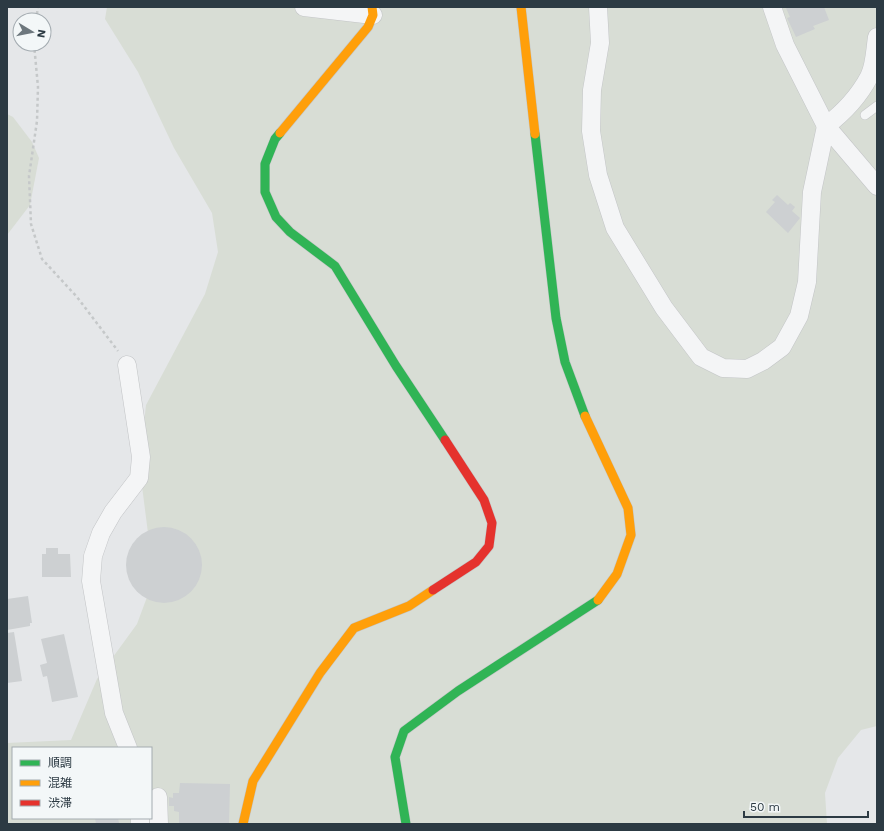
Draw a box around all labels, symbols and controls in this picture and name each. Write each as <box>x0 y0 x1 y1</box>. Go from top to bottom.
north arrow <box>12 12 52 52</box>
text: N <box>34 29 48 39</box>
legend <box>12 747 152 819</box>
text: 順調 <box>48 756 72 770</box>
text: 混雑 <box>48 776 72 790</box>
scale bar <box>744 793 868 819</box>
text: 渋滞 <box>48 796 72 810</box>
text: 50 m <box>750 800 780 814</box>

